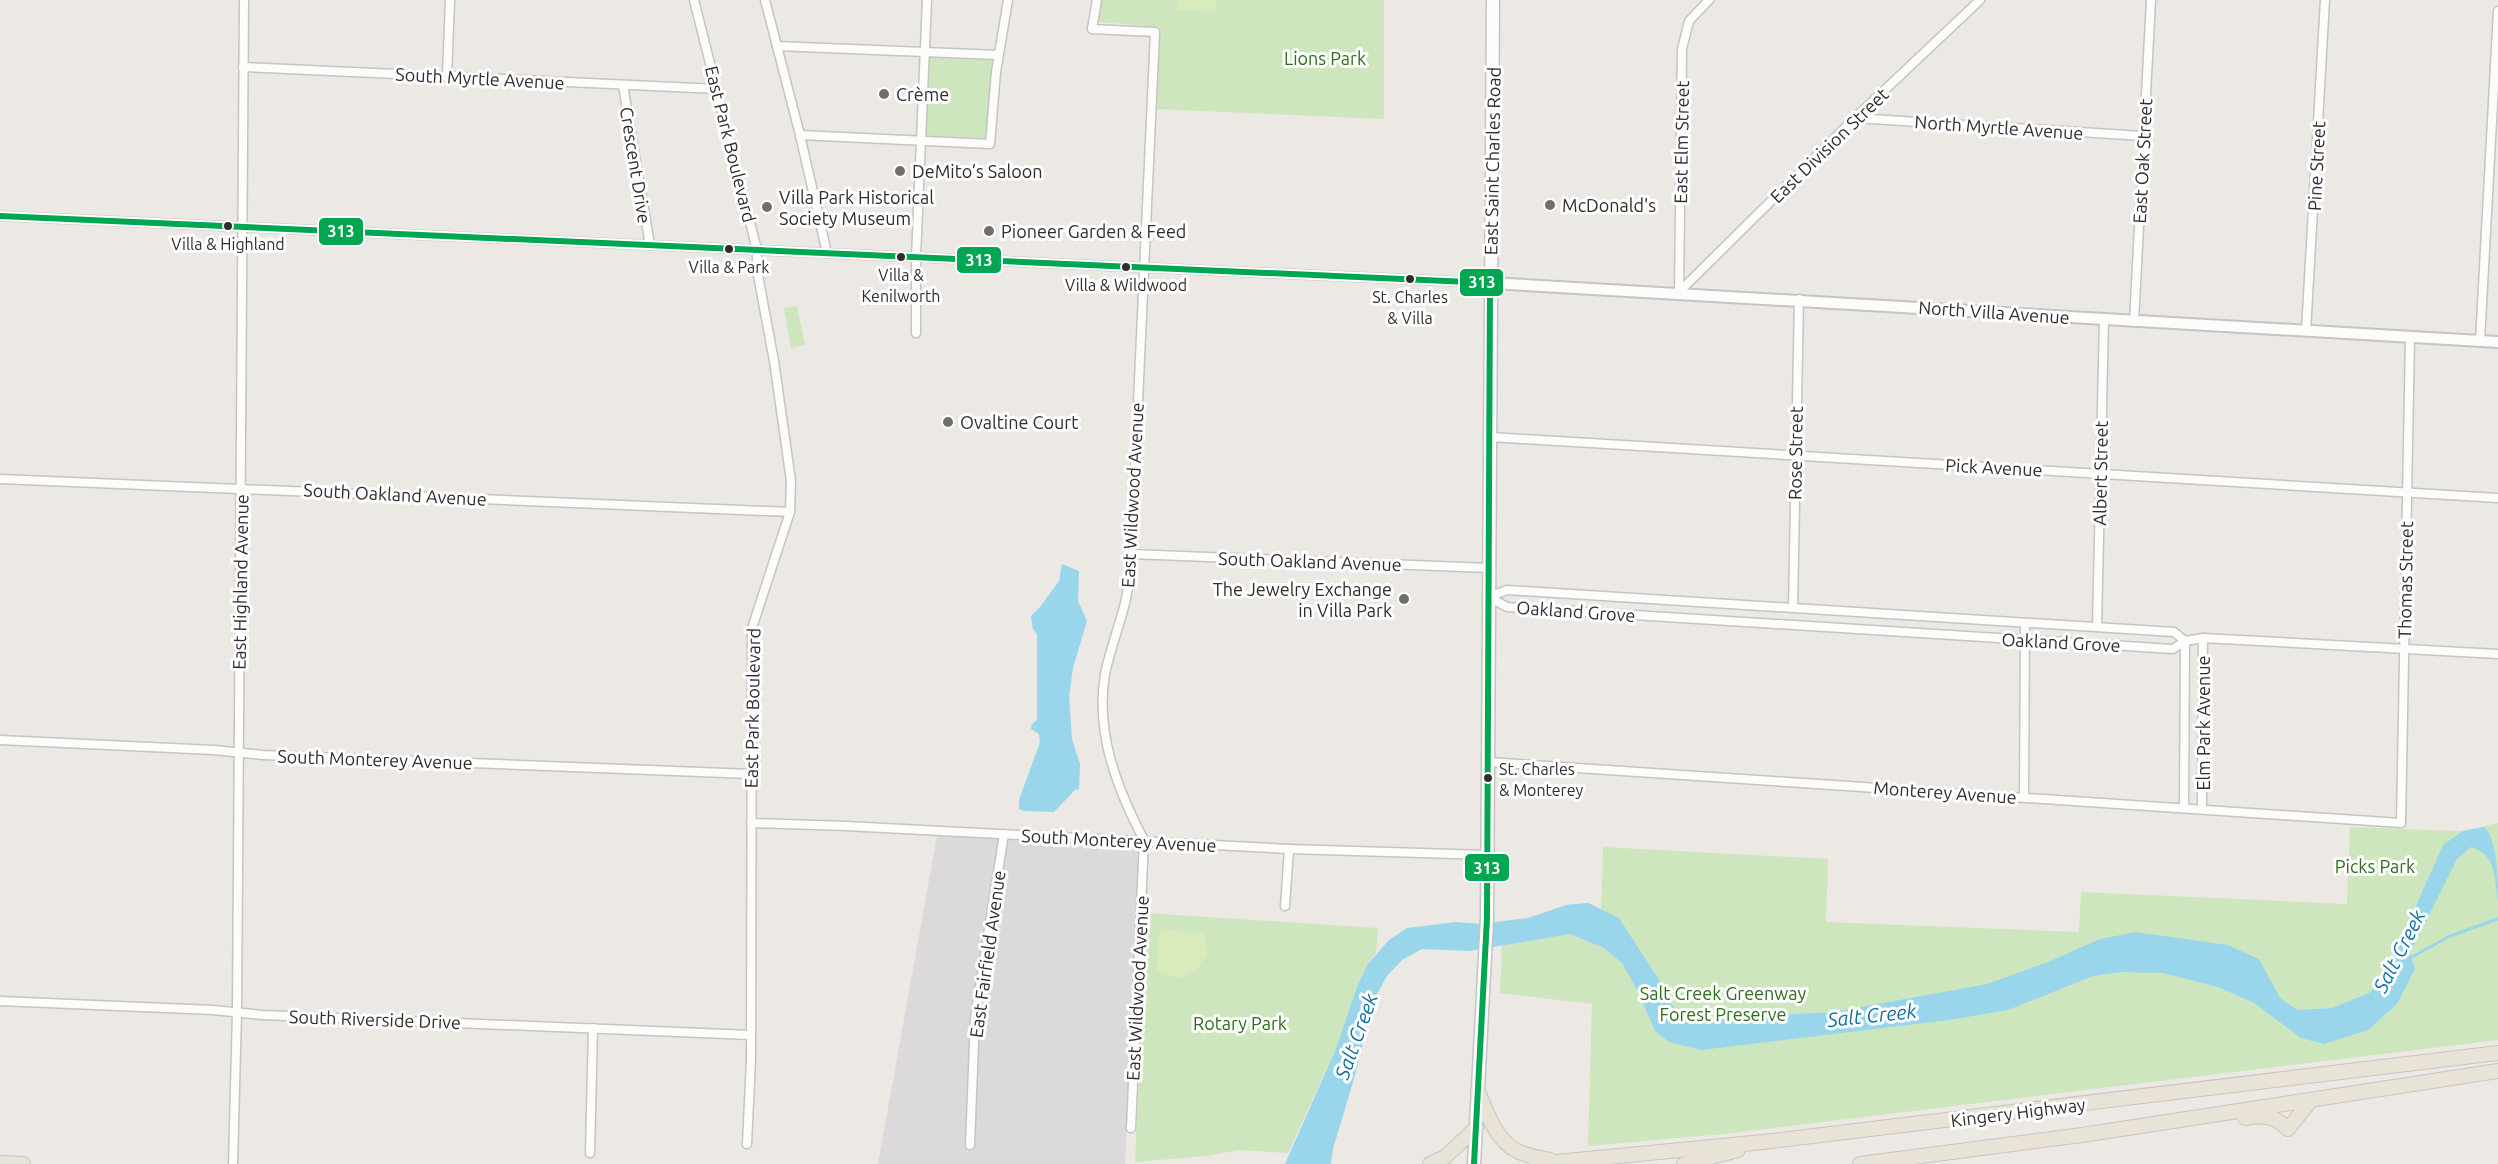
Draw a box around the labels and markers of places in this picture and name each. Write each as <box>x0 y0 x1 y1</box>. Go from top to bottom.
place label: Crème <box>896 84 949 104</box>
marker: Crème <box>877 87 891 101</box>
place label: DeMito’s Saloon <box>912 161 1043 181</box>
marker: DeMito’s Saloon <box>893 164 907 178</box>
place label: Villa Park Historical Society Museum <box>779 187 934 228</box>
place label: McDonald's <box>1562 195 1656 215</box>
marker: McDonald's <box>1543 198 1557 212</box>
marker: Villa Park Historical Society Museum <box>760 200 774 214</box>
marker: Villa & Highland <box>222 220 234 232</box>
place label: Pioneer Garden & Feed <box>1001 221 1186 241</box>
marker: Pioneer Garden & Feed <box>982 224 996 238</box>
place label: Villa & Highland <box>171 235 285 253</box>
marker: Villa & Park <box>723 243 735 255</box>
marker: Villa & Kenilworth <box>895 251 907 263</box>
place label: Villa & Park <box>689 258 769 276</box>
marker: Villa & Wildwood <box>1120 261 1132 273</box>
place label: Villa & Kenilworth <box>862 266 940 305</box>
marker: St. Charles & Villa <box>1404 273 1416 285</box>
place label: Villa & Wildwood <box>1065 276 1187 294</box>
place label: St. Charles & Villa <box>1372 288 1448 327</box>
place label: Ovaltine Court <box>960 412 1078 432</box>
marker: Ovaltine Court <box>941 415 955 429</box>
place label: The Jewelry Exchange in Villa Park <box>1213 579 1392 620</box>
marker: The Jewelry Exchange in Villa Park <box>1397 592 1411 606</box>
place label: St. Charles & Monterey <box>1499 760 1583 799</box>
marker: St. Charles & Monterey <box>1482 772 1494 784</box>

